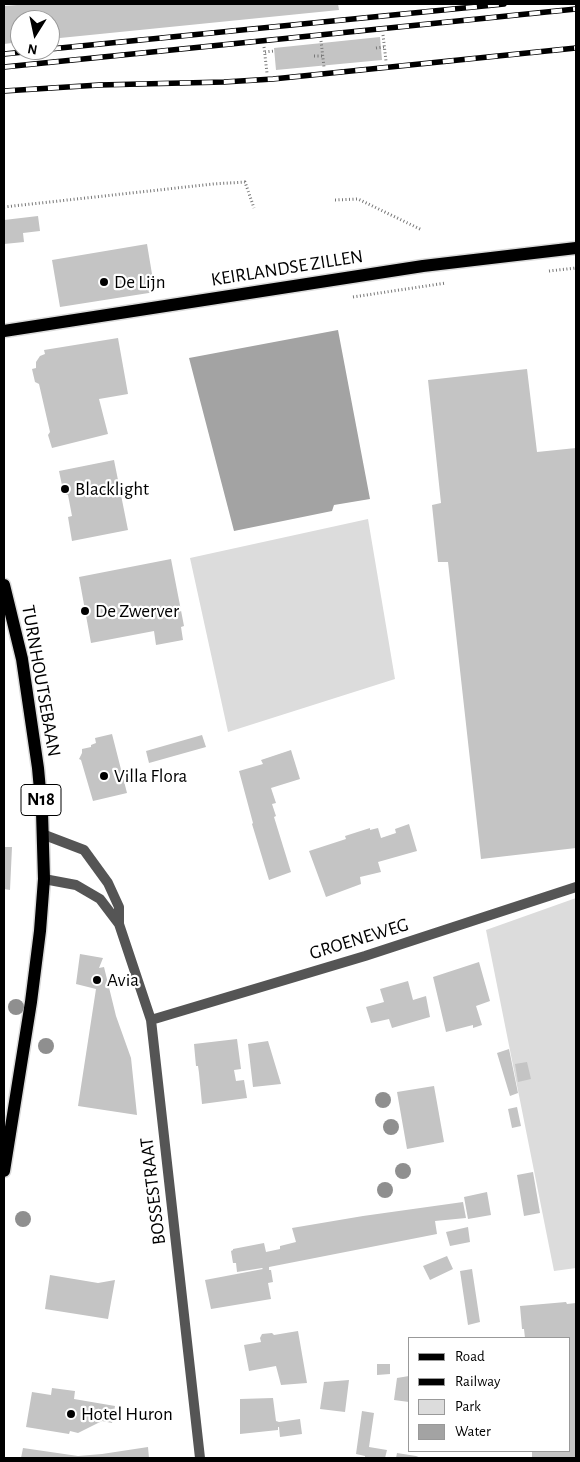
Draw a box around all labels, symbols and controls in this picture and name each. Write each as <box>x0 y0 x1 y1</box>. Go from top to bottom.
north arrow <box>10 10 60 60</box>
text: N <box>27 41 39 57</box>
street label: KEIRLANDSE ZILLEN <box>209 245 365 291</box>
place label: De Lijn <box>114 271 166 293</box>
marker: De Lijn <box>98 276 110 288</box>
place label: Blacklight <box>75 478 149 500</box>
marker: Blacklight <box>59 483 71 495</box>
place label: De Zwerver <box>95 600 179 622</box>
street label: TURNHOUTSEBAAN <box>16 603 66 759</box>
marker: De Zwerver <box>79 605 91 617</box>
place label: Villa Flora <box>114 765 187 787</box>
marker: Villa Flora <box>98 770 110 782</box>
road number: N18 <box>21 784 61 816</box>
street label: GROENEWEG <box>307 913 411 965</box>
place label: Avia <box>107 969 139 991</box>
marker: Avia <box>91 974 103 986</box>
street label: BOSSESTRAAT <box>135 1136 171 1246</box>
legend <box>408 1337 570 1452</box>
text: Road <box>455 1349 485 1364</box>
text: Railway <box>455 1374 500 1389</box>
text: Park <box>455 1399 481 1414</box>
place label: Hotel Huron <box>81 1403 173 1425</box>
marker: Hotel Huron <box>65 1408 77 1420</box>
text: Water <box>455 1424 491 1439</box>

